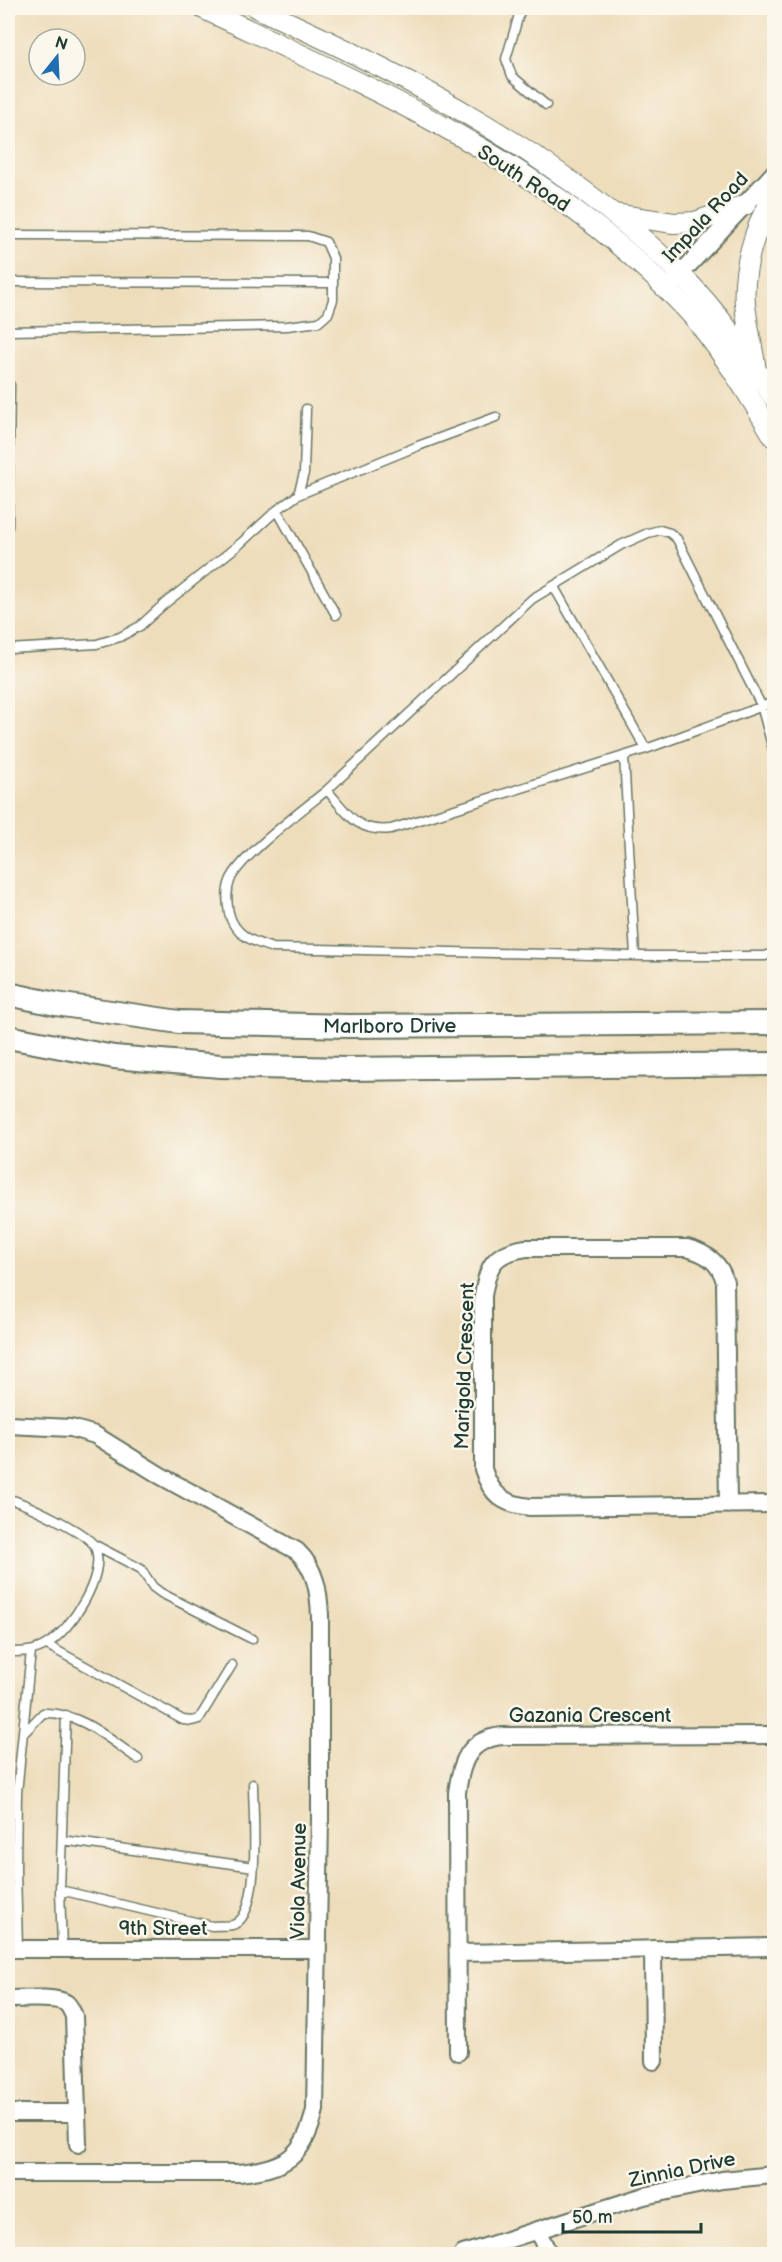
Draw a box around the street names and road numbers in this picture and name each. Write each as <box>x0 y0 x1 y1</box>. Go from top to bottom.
street label: South Road <box>473 140 574 218</box>
street label: Impala Road <box>658 167 754 268</box>
street label: Marlboro Drive <box>322 1014 457 1039</box>
street label: Marigold Crescent <box>450 1282 480 1450</box>
street label: Gazania Crescent <box>509 1704 671 1728</box>
street label: Viola Avenue <box>286 1822 312 1939</box>
street label: 9th Street <box>119 1917 207 1941</box>
street label: Zinnia Drive <box>626 2147 738 2193</box>

